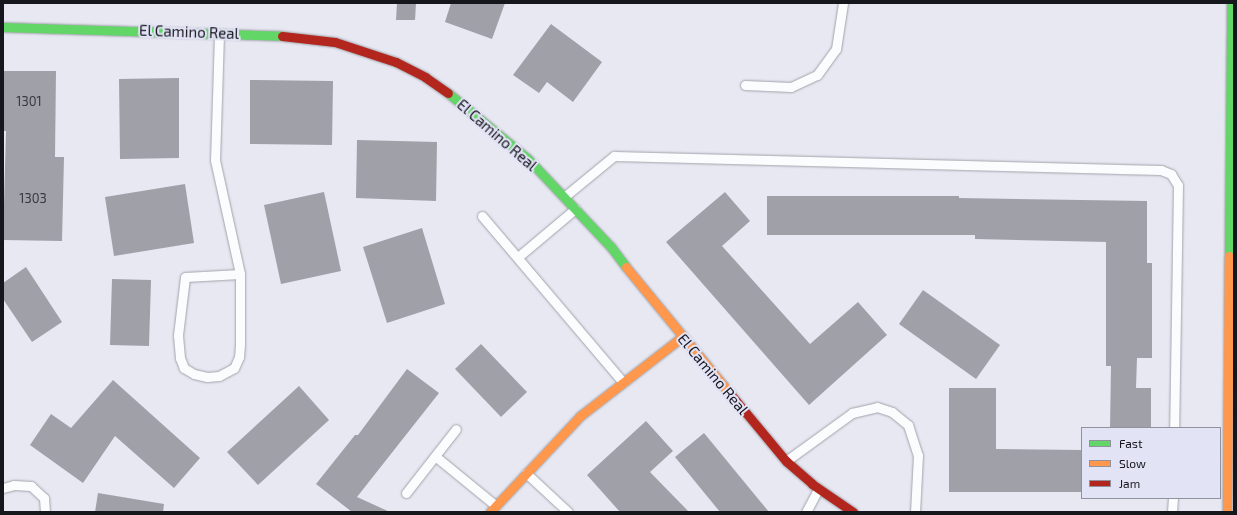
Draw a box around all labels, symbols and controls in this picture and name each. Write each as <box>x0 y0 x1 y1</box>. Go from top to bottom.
street label: El Camino Real <box>139 21 239 43</box>
house number: 1301 <box>16 93 42 109</box>
street label: El Camino Real <box>453 95 541 175</box>
house number: 1303 <box>19 190 47 206</box>
street label: El Camino Real <box>674 330 752 418</box>
legend <box>1081 427 1221 499</box>
text: Fast <box>1119 436 1142 450</box>
text: Slow <box>1119 456 1146 470</box>
text: Jam <box>1119 476 1140 490</box>

